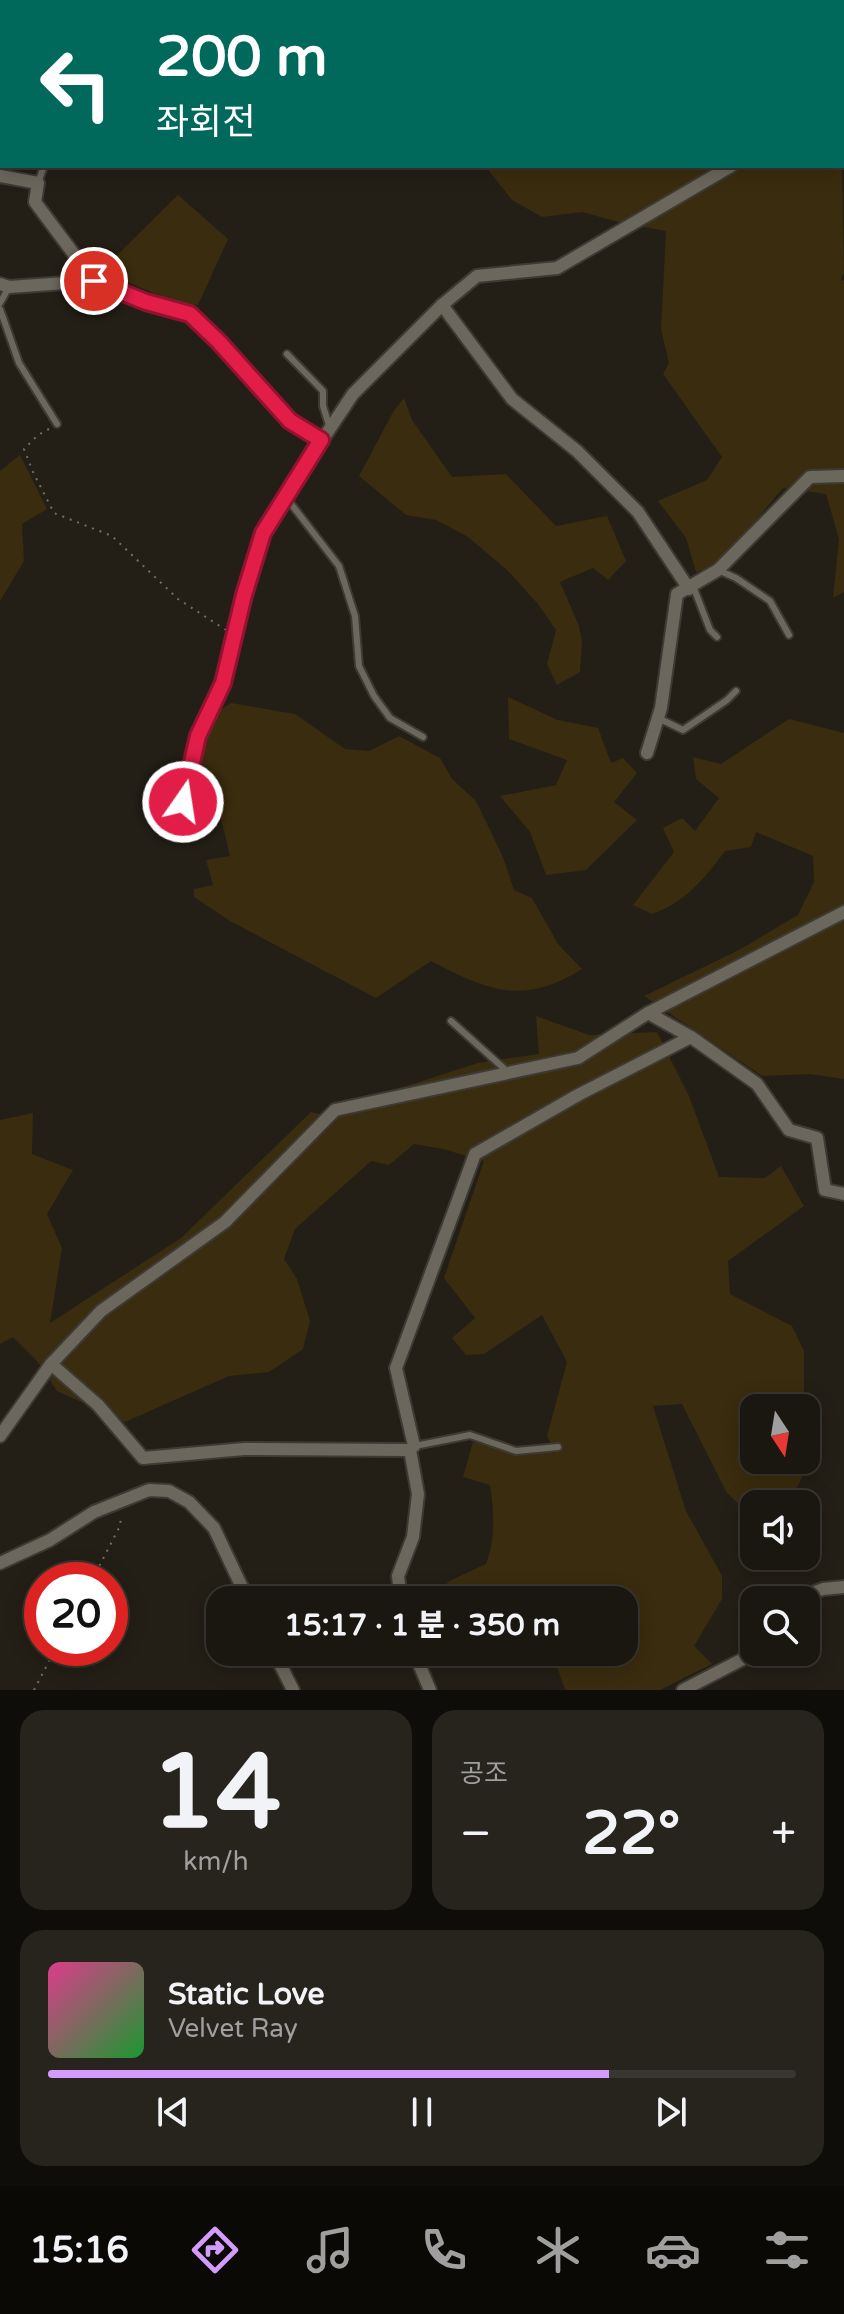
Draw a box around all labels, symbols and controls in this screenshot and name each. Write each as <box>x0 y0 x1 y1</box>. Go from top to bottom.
text: 200 m <box>156 24 327 91</box>
icon: left <box>24 32 128 136</box>
text: 좌회전 <box>156 101 255 144</box>
pin <box>60 247 128 315</box>
icon: arrive <box>72 259 116 303</box>
position arrow <box>141 760 225 844</box>
north arrow <box>740 1394 820 1474</box>
map controls <box>740 1394 820 1666</box>
button: sound <box>740 1490 820 1570</box>
speed limit sign: 20 <box>24 1562 128 1666</box>
button: search <box>740 1586 820 1666</box>
text: 15:17 · 1 분 · 350 m <box>284 1607 560 1644</box>
text: 14 <box>151 1731 281 1856</box>
text: 공조 <box>460 1758 508 1789</box>
text: 22° <box>582 1798 680 1870</box>
text: − <box>460 1808 491 1861</box>
text: + <box>771 1808 796 1861</box>
text: km/h <box>183 1846 249 1877</box>
text: Static Love <box>168 1976 324 2013</box>
text: Velvet Ray <box>168 2013 298 2044</box>
icon: previous <box>151 2090 195 2134</box>
icon: pause <box>400 2090 444 2134</box>
icon: next <box>649 2090 693 2134</box>
icon: directions <box>187 2222 243 2278</box>
icon: music <box>302 2222 358 2278</box>
icon: phone <box>416 2222 472 2278</box>
icon: climate <box>530 2222 586 2278</box>
icon: car <box>645 2222 701 2278</box>
icon: filters <box>759 2222 815 2278</box>
text: 15:16 <box>29 2229 129 2272</box>

